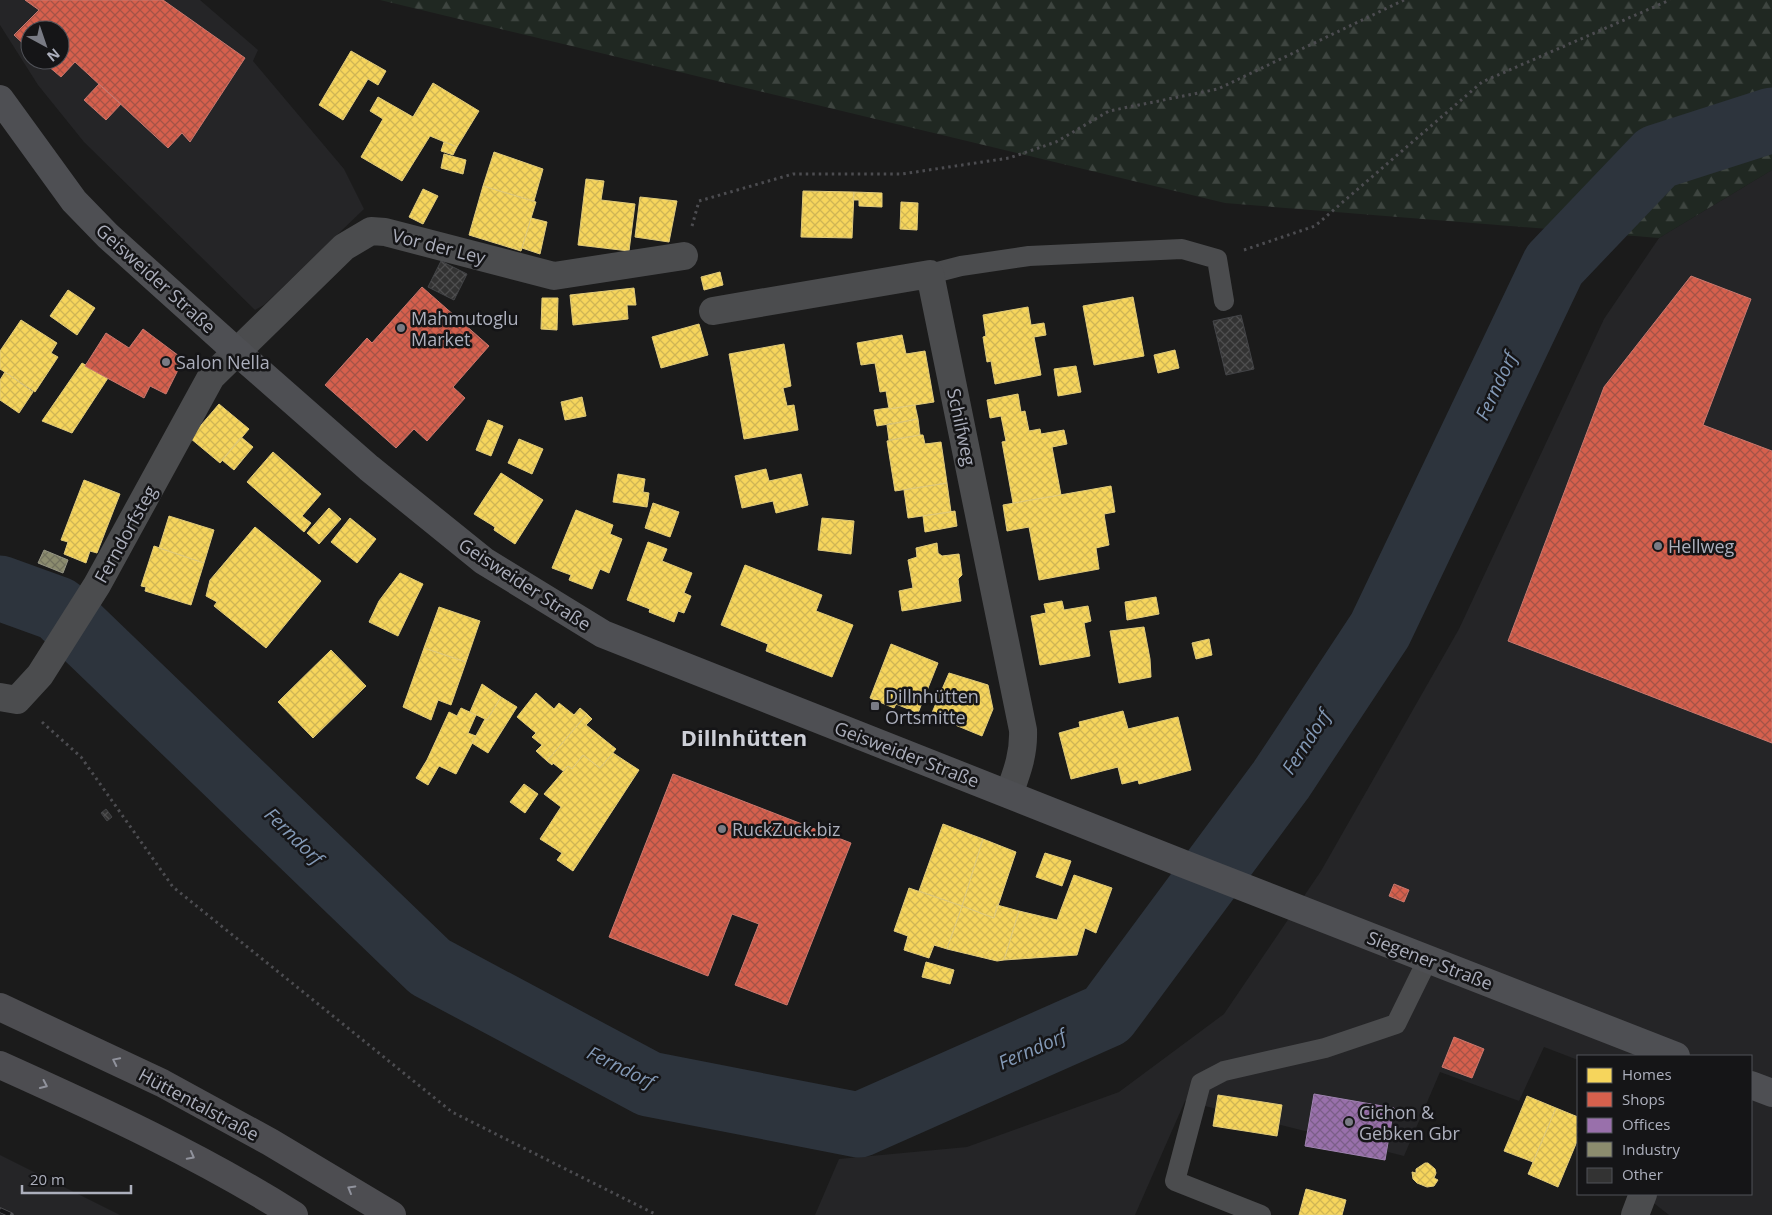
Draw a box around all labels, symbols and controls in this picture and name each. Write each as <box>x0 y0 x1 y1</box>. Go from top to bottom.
north arrow <box>20 20 70 70</box>
text: N <box>43 44 64 66</box>
street label: Geisweider Straße <box>91 218 221 338</box>
street label: Vor der Ley <box>390 223 489 269</box>
place label: Mahmutoglu Market <box>411 306 519 351</box>
marker: Mahmutoglu Market <box>395 322 407 334</box>
water label: Ferndorf <box>1469 345 1524 424</box>
place label: Salon Nella <box>176 350 270 374</box>
marker: Salon Nella <box>160 356 172 368</box>
street label: Schilfweg <box>942 386 982 468</box>
street label: Ferndorfsteg <box>88 481 162 587</box>
street label: Geisweider Straße <box>454 532 596 636</box>
place label: Hellweg <box>1668 534 1735 558</box>
marker: Hellweg <box>1652 540 1664 552</box>
place label: Dillnhütten Ortsmitte <box>885 684 979 729</box>
marker: Dillnhütten Ortsmitte <box>869 700 881 712</box>
water label: Ferndorf <box>1275 702 1338 779</box>
street label: Geisweider Straße <box>831 715 983 793</box>
district label: Dillnhütten <box>681 722 807 752</box>
water label: Ferndorf <box>259 802 331 873</box>
place label: RuckZuck.biz <box>732 817 840 841</box>
marker: RuckZuck.biz <box>716 823 728 835</box>
street label: Siegener Straße <box>1364 925 1496 995</box>
water label: Ferndorf <box>994 1021 1073 1076</box>
water label: Ferndorf <box>583 1040 662 1096</box>
legend <box>1577 1055 1752 1195</box>
one-way arrow <box>112 1057 121 1067</box>
street label: Hüttentalstraße <box>135 1062 263 1146</box>
text: Homes <box>1622 1064 1672 1084</box>
one-way arrow <box>39 1079 48 1089</box>
text: Shops <box>1622 1089 1665 1109</box>
place label: Cichon & Gebken Gbr <box>1359 1100 1461 1145</box>
text: Offices <box>1622 1114 1670 1134</box>
marker: Cichon & Gebken Gbr <box>1343 1116 1355 1128</box>
text: Industry <box>1622 1139 1680 1159</box>
one-way arrow <box>185 1150 194 1160</box>
scale bar <box>22 1162 131 1194</box>
text: Other <box>1622 1164 1663 1184</box>
text: 20 m <box>30 1169 65 1189</box>
one-way arrow <box>347 1186 356 1196</box>

